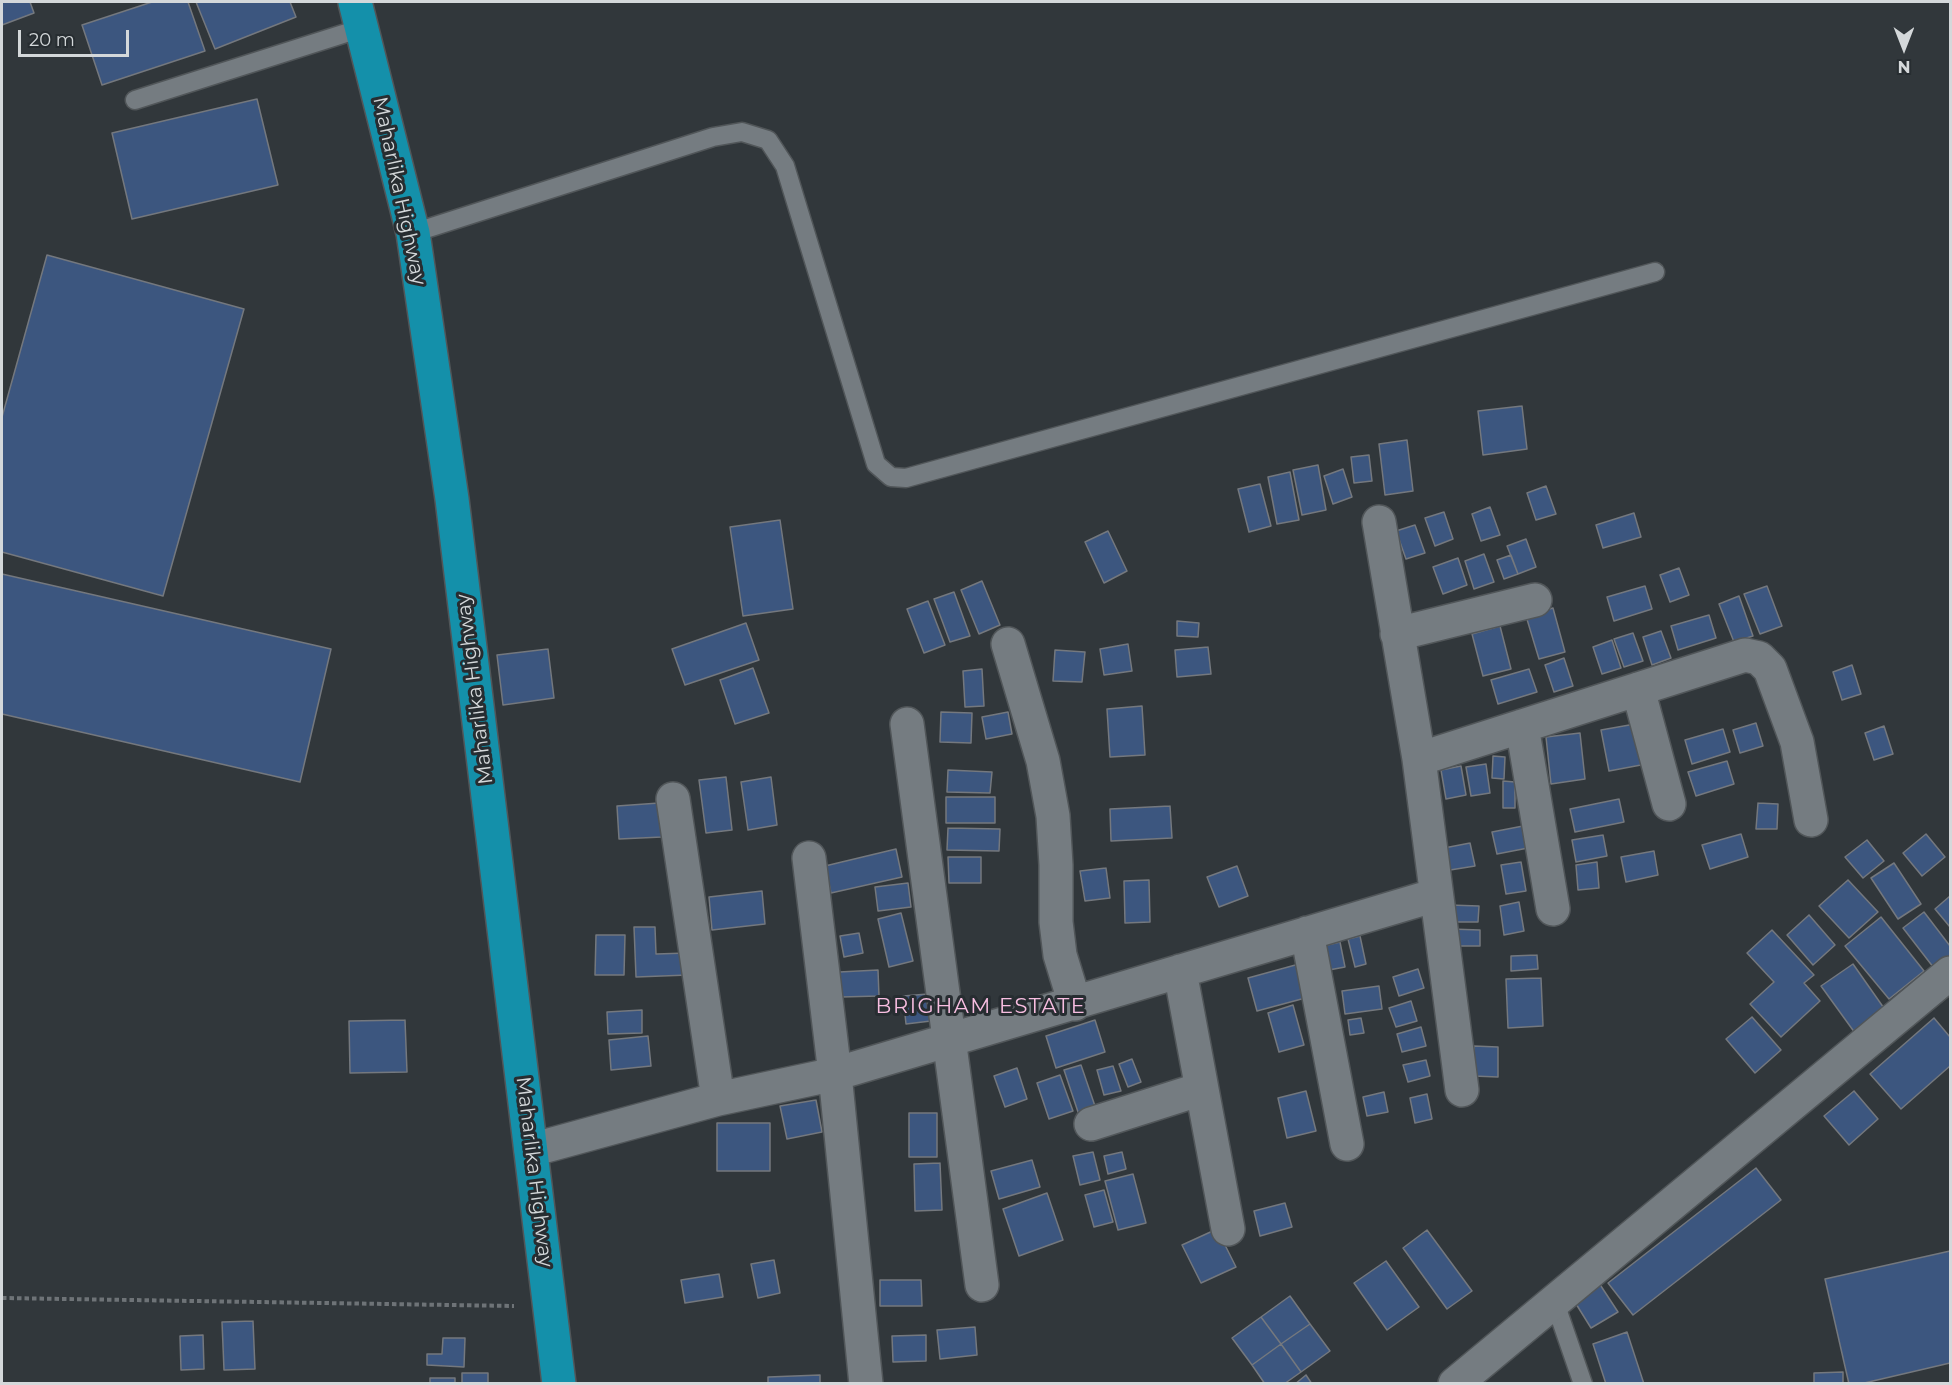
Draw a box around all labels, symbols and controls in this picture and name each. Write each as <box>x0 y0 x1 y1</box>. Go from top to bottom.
scale bar <box>21 18 132 56</box>
north arrow <box>1874 18 1934 78</box>
text: 20 m <box>29 29 75 51</box>
text: N <box>1898 57 1910 76</box>
street label: Maharlika Highway <box>367 95 431 287</box>
street label: Maharlika Highway <box>451 592 499 786</box>
district label: BRIGHAM ESTATE <box>876 994 1086 1020</box>
street label: Maharlika Highway <box>510 1075 558 1269</box>

